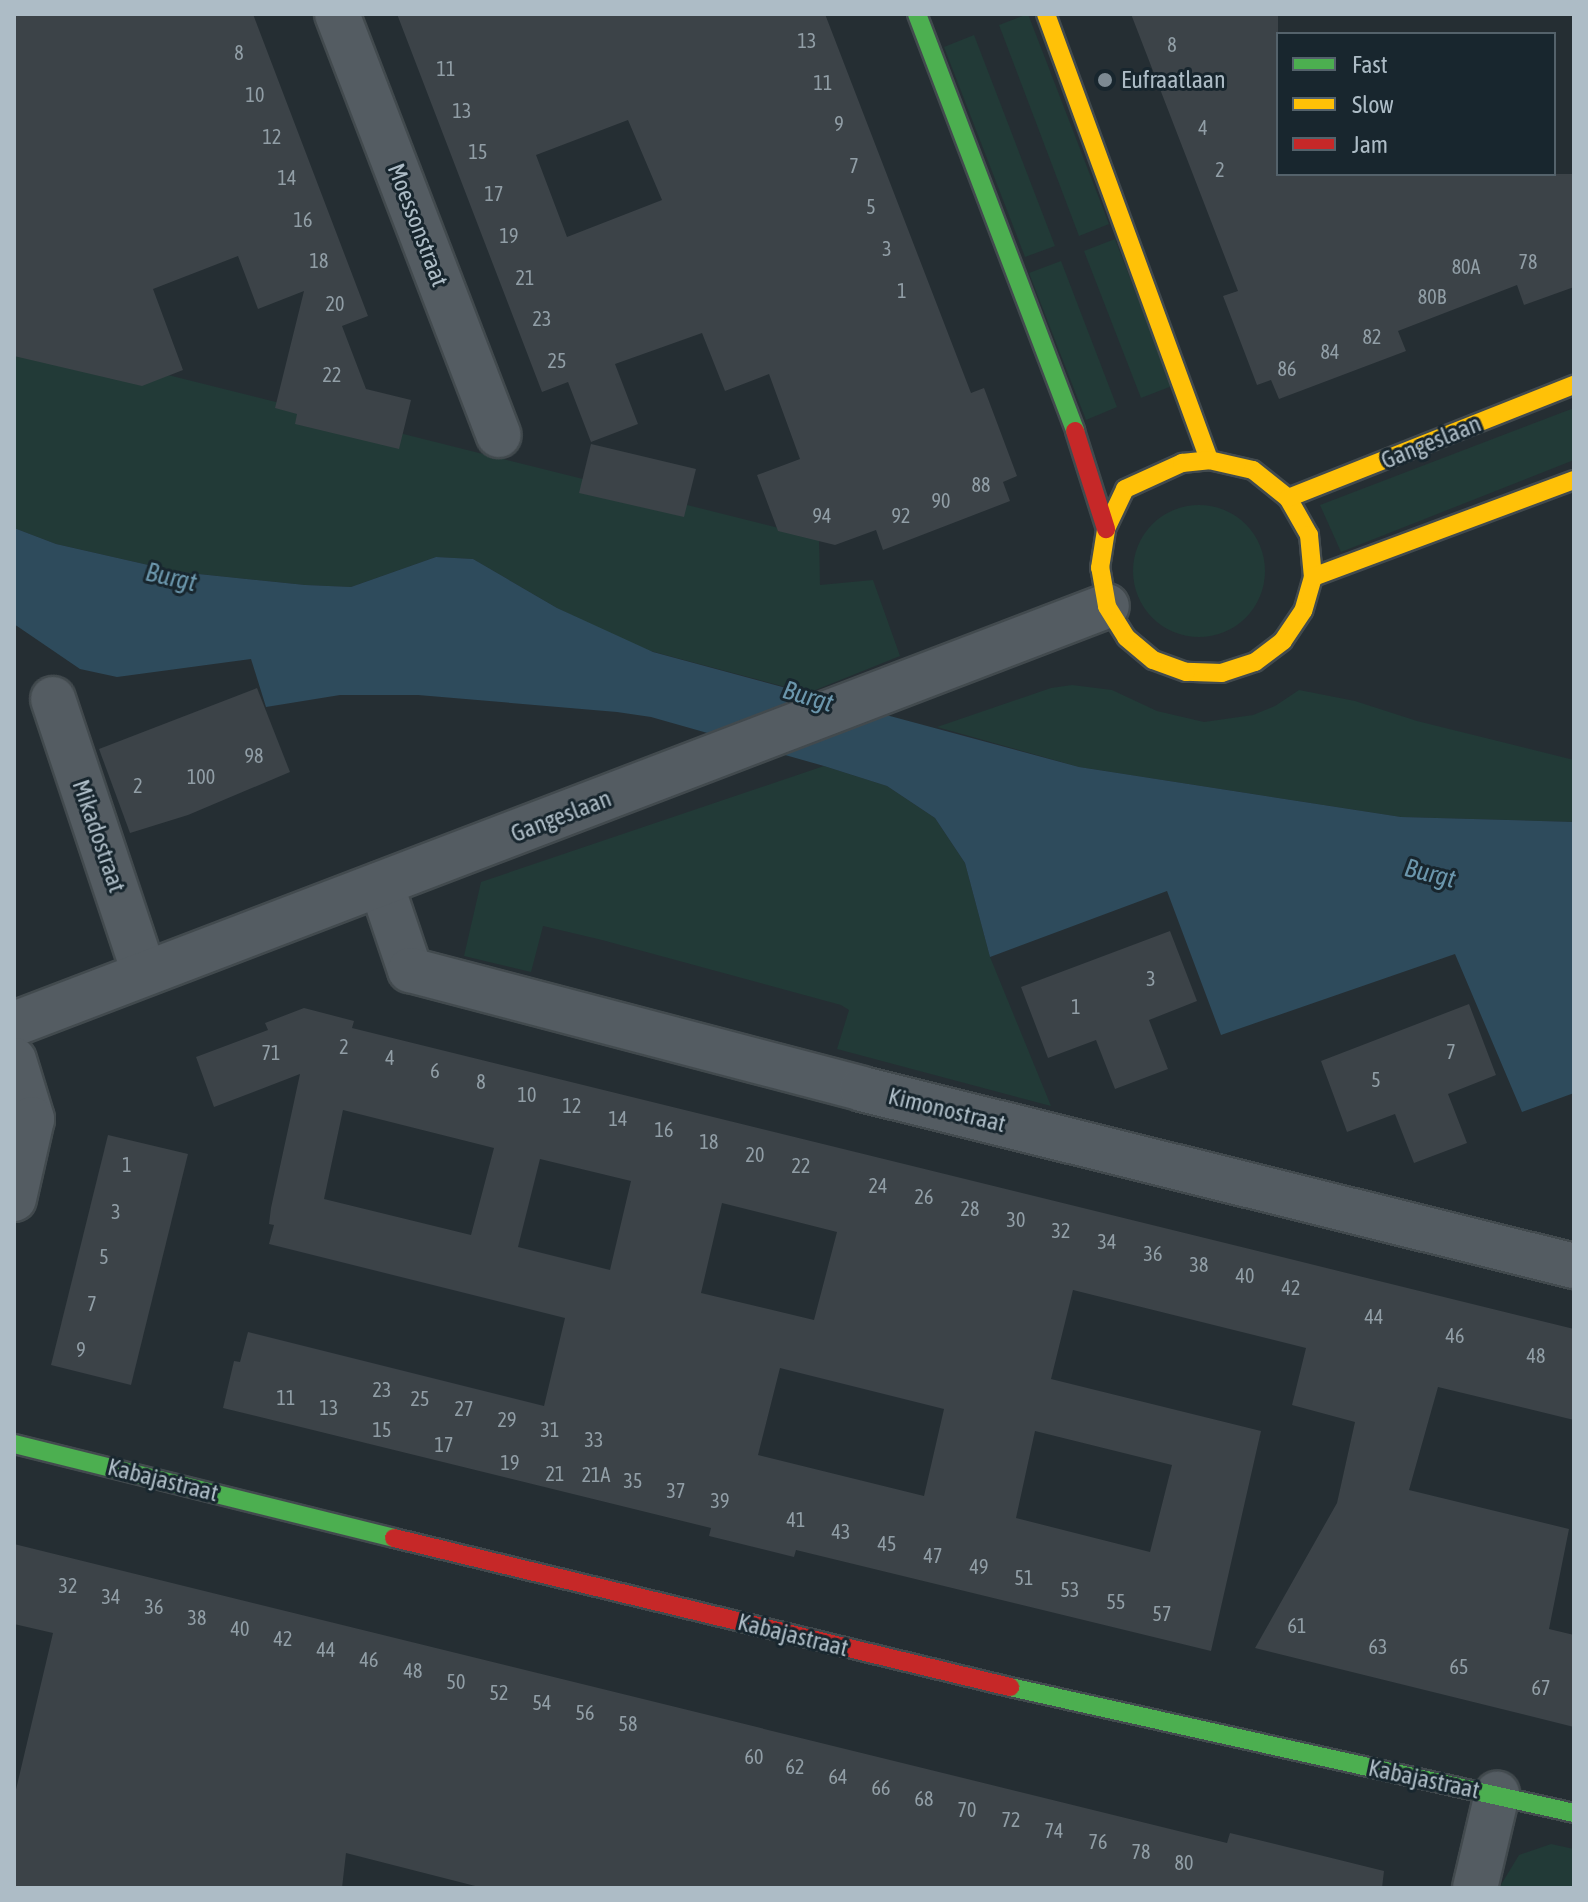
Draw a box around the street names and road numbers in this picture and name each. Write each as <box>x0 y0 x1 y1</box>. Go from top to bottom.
street label: Moessonstraat <box>381 159 455 291</box>
street label: Gangeslaan <box>1377 409 1485 475</box>
street label: Mikadostraat <box>66 776 132 896</box>
street label: Gangeslaan <box>507 784 615 848</box>
street label: Kimonostraat <box>885 1082 1009 1138</box>
street label: Kabajastraat <box>105 1452 221 1508</box>
street label: Kabajastraat <box>735 1607 851 1663</box>
street label: Kabajastraat <box>1366 1753 1482 1805</box>

